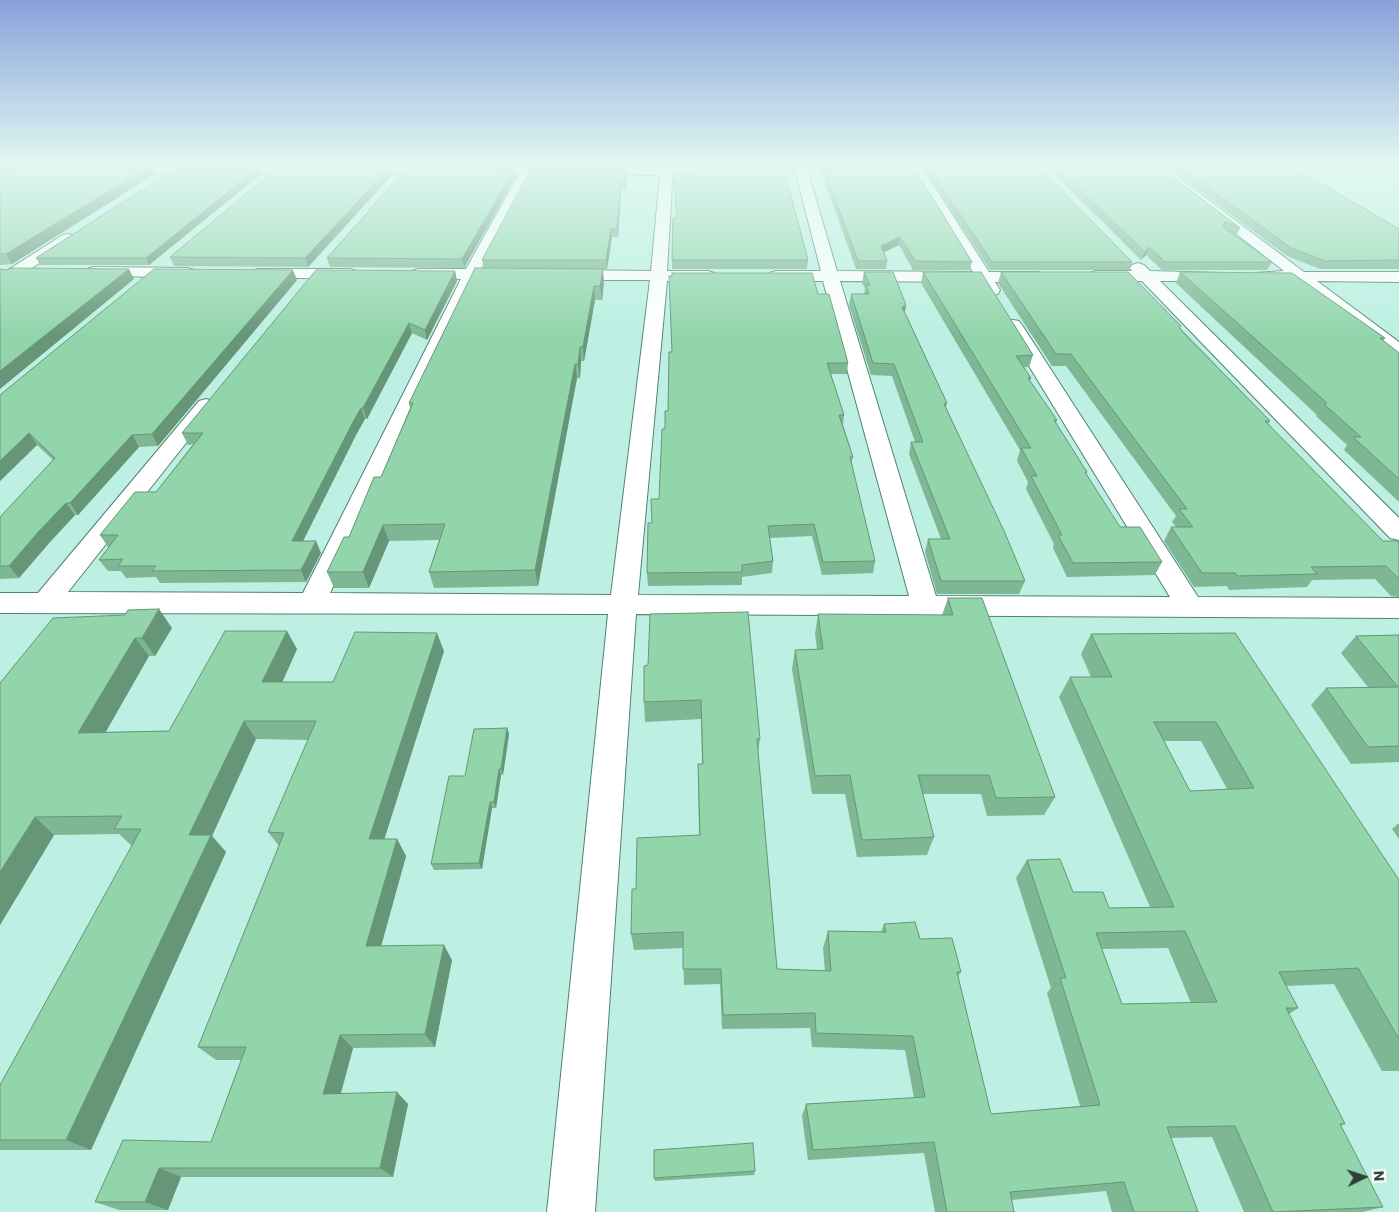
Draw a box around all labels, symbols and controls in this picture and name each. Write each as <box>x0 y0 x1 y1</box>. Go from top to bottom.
north arrow <box>1339 1152 1389 1202</box>
text: N <box>1369 1170 1389 1182</box>

